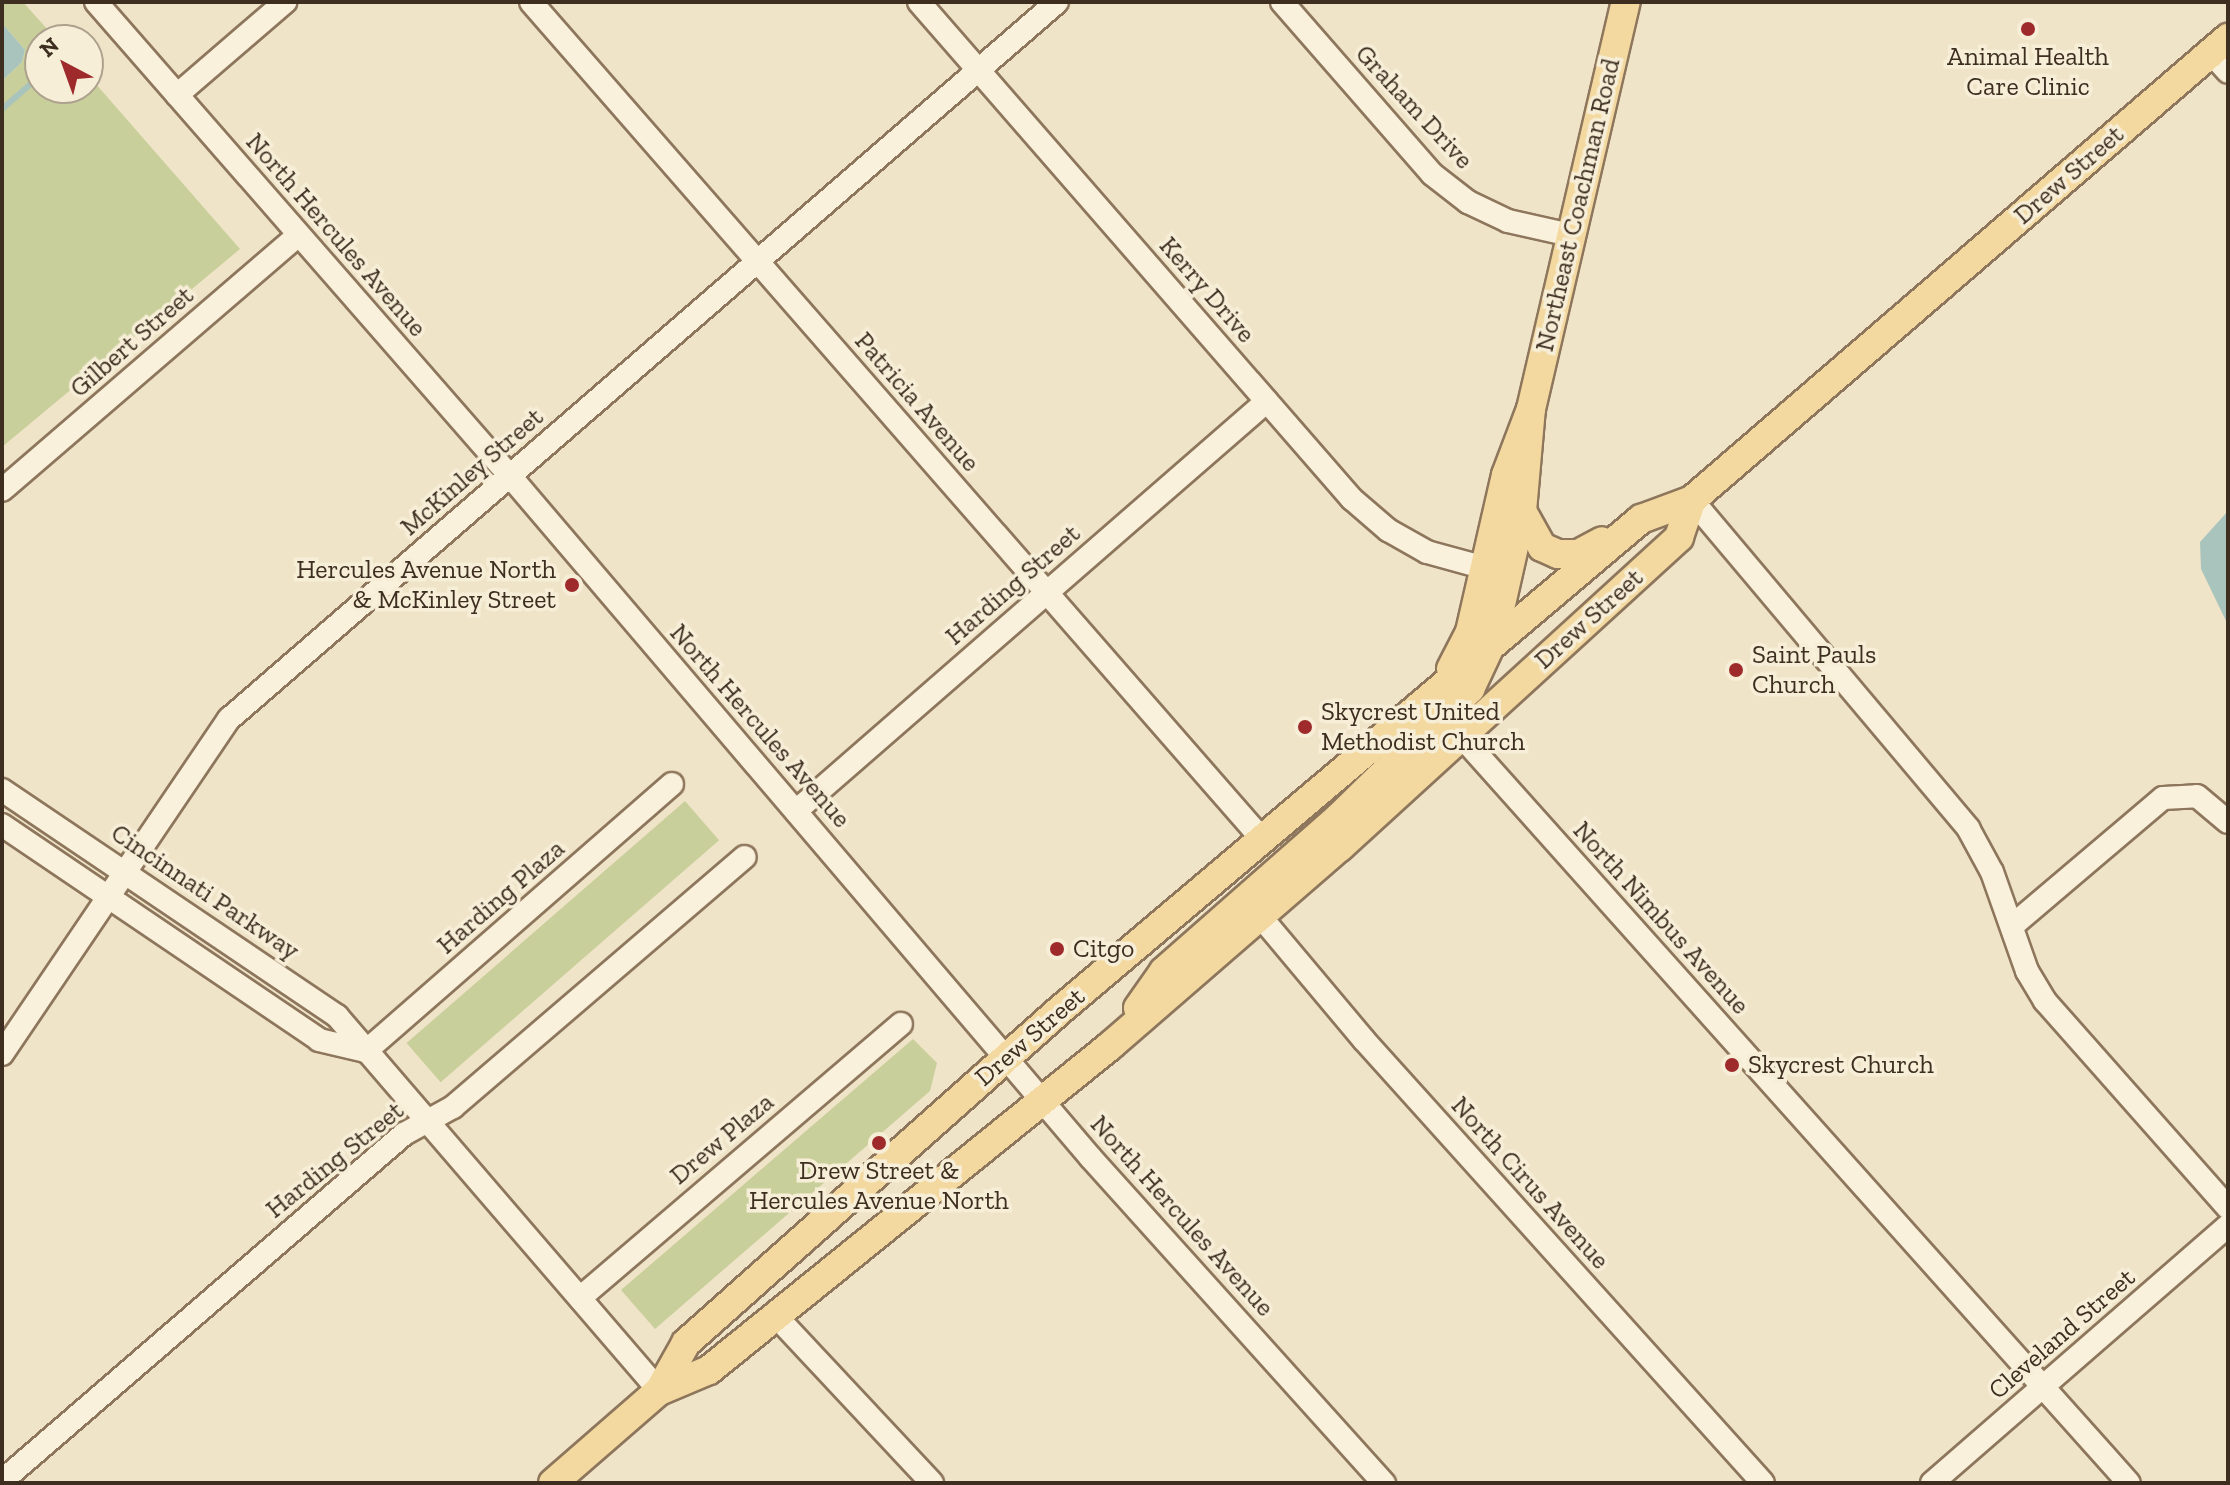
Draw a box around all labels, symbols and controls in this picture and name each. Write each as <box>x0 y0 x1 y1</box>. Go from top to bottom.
marker: Animal Health Care Clinic <box>2019 20 2037 38</box>
north arrow <box>24 24 104 104</box>
text: N <box>34 31 64 63</box>
street label: Graham Drive <box>1349 39 1479 175</box>
place label: Animal Health Care Clinic <box>1947 41 2109 102</box>
street label: Northeast Coachman Road <box>1529 55 1627 355</box>
street label: Drew Street <box>2008 119 2130 231</box>
street label: North Hercules Avenue <box>239 126 433 344</box>
street label: Kerry Drive <box>1152 230 1262 350</box>
street label: Gilbert Street <box>64 280 200 404</box>
street label: Patricia Avenue <box>848 326 986 478</box>
street label: McKinley Street <box>394 401 550 543</box>
street label: Harding Street <box>939 518 1087 652</box>
place label: Hercules Avenue North & McKinley Street <box>295 554 556 616</box>
street label: Drew Street <box>1528 562 1650 676</box>
marker: Hercules Avenue North & McKinley Street <box>563 576 581 594</box>
street label: North Hercules Avenue <box>663 617 857 835</box>
place label: Saint Pauls Church <box>1752 639 1876 700</box>
marker: Saint Pauls Church <box>1727 661 1745 679</box>
place label: Skycrest United Methodist Church <box>1321 696 1525 758</box>
marker: Skycrest United Methodist Church <box>1296 718 1314 736</box>
street label: North Nimbus Avenue <box>1566 815 1756 1021</box>
street label: Cincinnati Parkway <box>105 817 305 967</box>
street label: Harding Plaza <box>431 833 571 961</box>
place label: Citgo <box>1073 933 1134 965</box>
marker: Citgo <box>1048 940 1066 958</box>
street label: Drew Street <box>969 981 1091 1093</box>
place label: Skycrest Church <box>1748 1049 1934 1081</box>
marker: Skycrest Church <box>1723 1056 1741 1074</box>
street label: Drew Plaza <box>664 1087 780 1191</box>
street label: North Cirus Avenue <box>1444 1090 1616 1276</box>
street label: Harding Street <box>260 1095 410 1225</box>
street label: North Hercules Avenue <box>1083 1109 1281 1323</box>
marker: Drew Street & Hercules Avenue North <box>870 1134 888 1152</box>
place label: Drew Street & Hercules Avenue North <box>749 1155 1009 1216</box>
street label: Cleveland Street <box>1983 1262 2141 1406</box>

